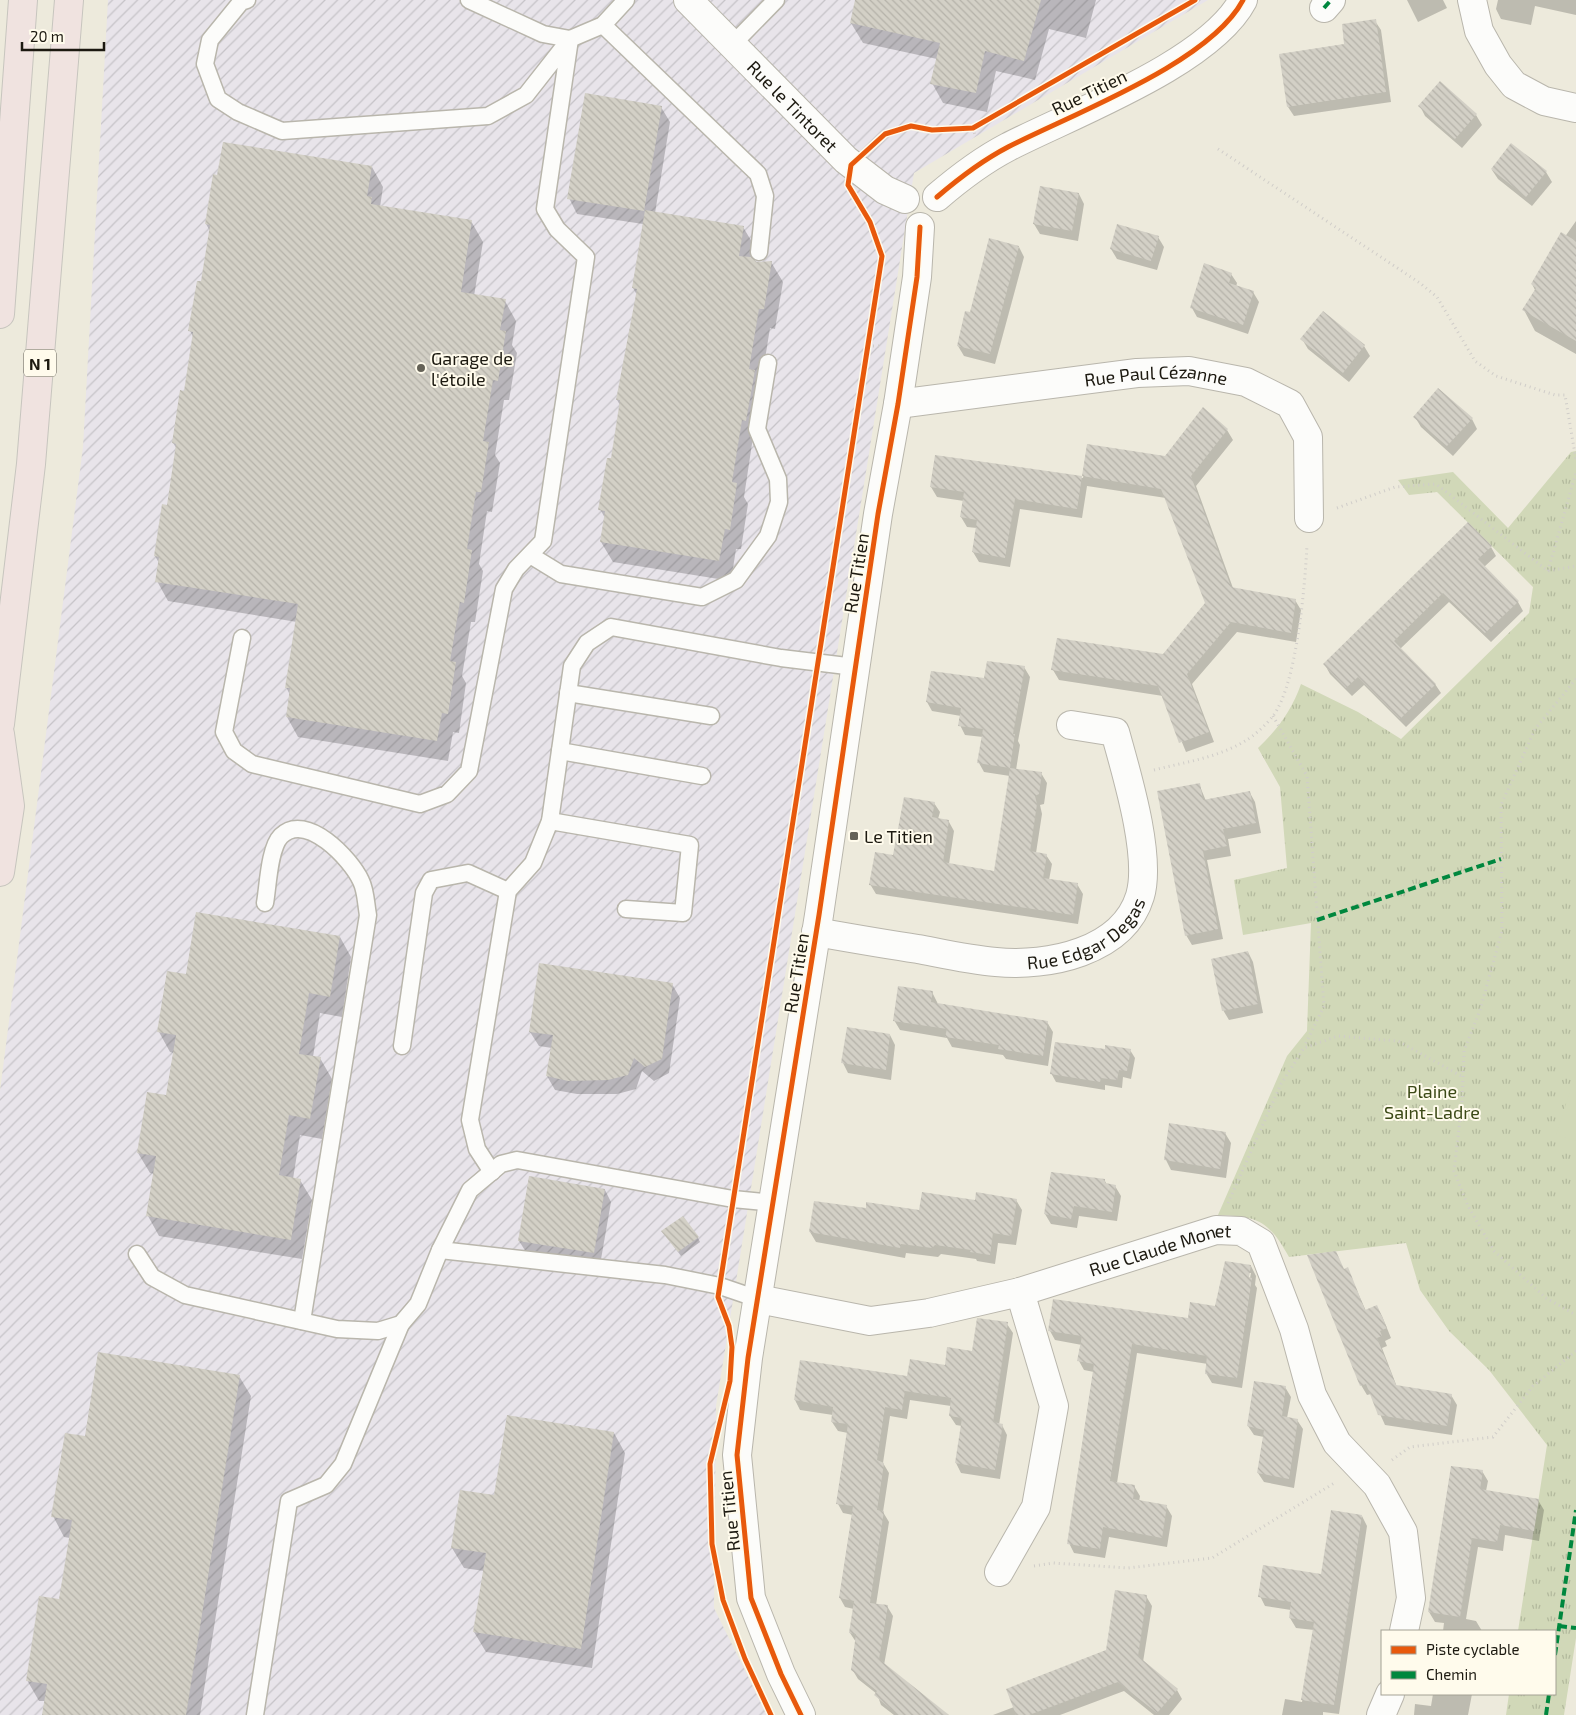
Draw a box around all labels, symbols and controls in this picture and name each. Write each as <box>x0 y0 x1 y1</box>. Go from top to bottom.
scale bar <box>22 20 105 52</box>
text: 20 m <box>30 27 64 45</box>
street label: Rue le Tintoret <box>743 56 843 156</box>
street label: Rue Titien <box>1048 64 1130 120</box>
place label: Garage de l'étoile <box>431 347 513 390</box>
road number: N 1 <box>24 349 56 376</box>
street label: Rue Paul Cézanne <box>1083 360 1230 391</box>
marker: Garage de l'étoile <box>415 362 427 374</box>
street label: Rue Titien <box>839 531 873 615</box>
place label: Le Titien <box>864 825 933 847</box>
marker: Le Titien <box>848 830 860 842</box>
street label: Rue Edgar Degas <box>1026 894 1149 974</box>
street label: Rue Titien <box>779 931 813 1015</box>
park label: Plaine Saint-Ladre <box>1384 1080 1480 1123</box>
street label: Rue Claude Monet <box>1086 1219 1232 1280</box>
street label: Rue Titien <box>714 1470 744 1552</box>
legend <box>1381 1630 1556 1695</box>
text: Piste cyclable <box>1426 1640 1520 1658</box>
text: Chemin <box>1426 1665 1477 1683</box>

